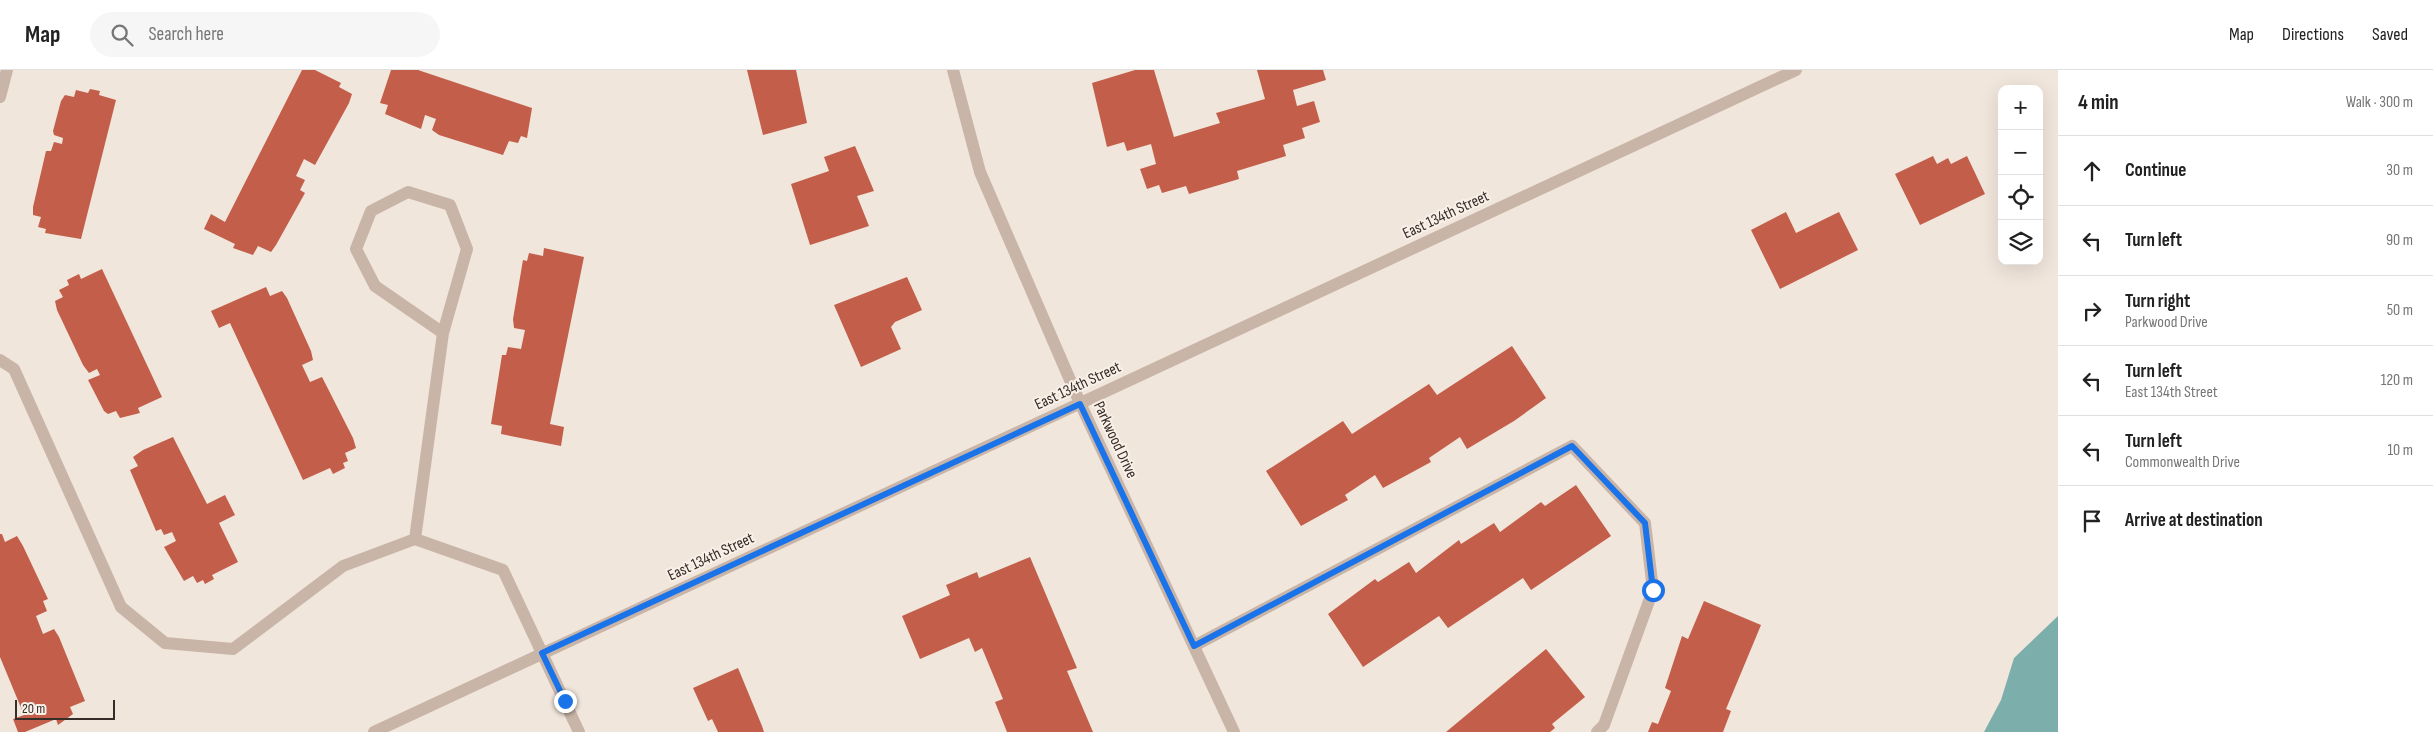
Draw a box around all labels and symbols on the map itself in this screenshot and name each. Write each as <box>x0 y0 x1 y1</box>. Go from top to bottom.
street label: East 134th Street <box>1400 187 1492 243</box>
street label: East 134th Street <box>1032 358 1124 414</box>
street label: Parkwood Drive <box>1089 398 1141 482</box>
street label: East 134th Street <box>665 529 757 585</box>
route start <box>1642 579 1665 602</box>
route end <box>554 690 577 713</box>
scale bar <box>15 697 115 720</box>

